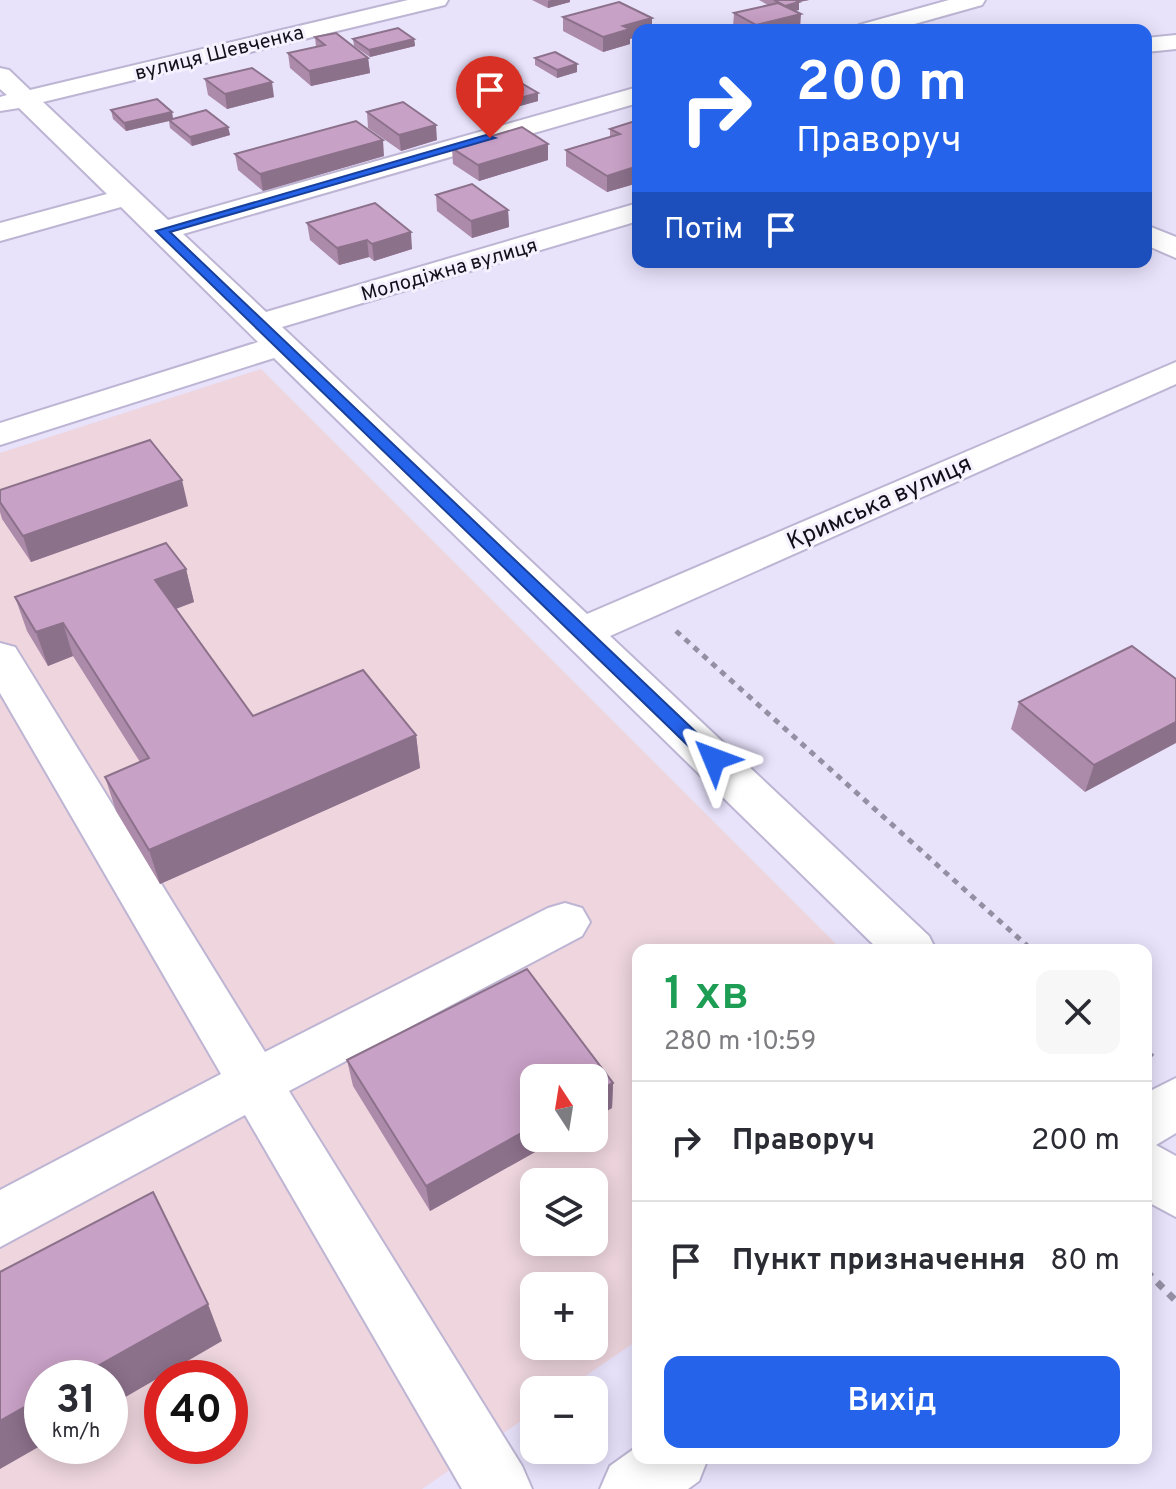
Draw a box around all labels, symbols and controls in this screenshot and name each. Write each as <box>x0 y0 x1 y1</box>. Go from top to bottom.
street label: вулиця Шевченка <box>132 20 307 87</box>
text: 200 m <box>796 50 967 120</box>
pin <box>456 56 524 138</box>
icon: right <box>664 56 768 160</box>
icon: arrive <box>468 68 512 112</box>
text: Праворуч <box>796 119 961 165</box>
icon: arrive <box>759 208 803 252</box>
text: Потім <box>664 212 743 249</box>
street label: Молодіжна вулиця <box>358 233 541 309</box>
street label: Кримська вулиця <box>783 450 977 558</box>
position arrow <box>672 717 756 801</box>
text: 1 хв <box>664 966 749 1026</box>
button: close <box>1036 970 1120 1054</box>
text: 280 m · 10:59 <box>664 1026 816 1059</box>
north arrow <box>520 1064 608 1152</box>
map controls <box>520 1064 608 1464</box>
icon: right <box>664 1119 708 1163</box>
text: Праворуч <box>732 1123 875 1160</box>
text: 200 m <box>1031 1123 1120 1160</box>
button: layers <box>520 1168 608 1256</box>
icon: arrive <box>664 1239 708 1283</box>
text: Пункт призначення <box>732 1243 1025 1280</box>
text: 80 m <box>1050 1243 1120 1280</box>
button: + <box>520 1272 608 1360</box>
button: Вихід <box>664 1356 1120 1448</box>
speed limit sign: 40 <box>144 1360 248 1464</box>
button: − <box>520 1376 608 1464</box>
text: 31 <box>56 1377 96 1427</box>
text: km/h <box>52 1419 100 1445</box>

